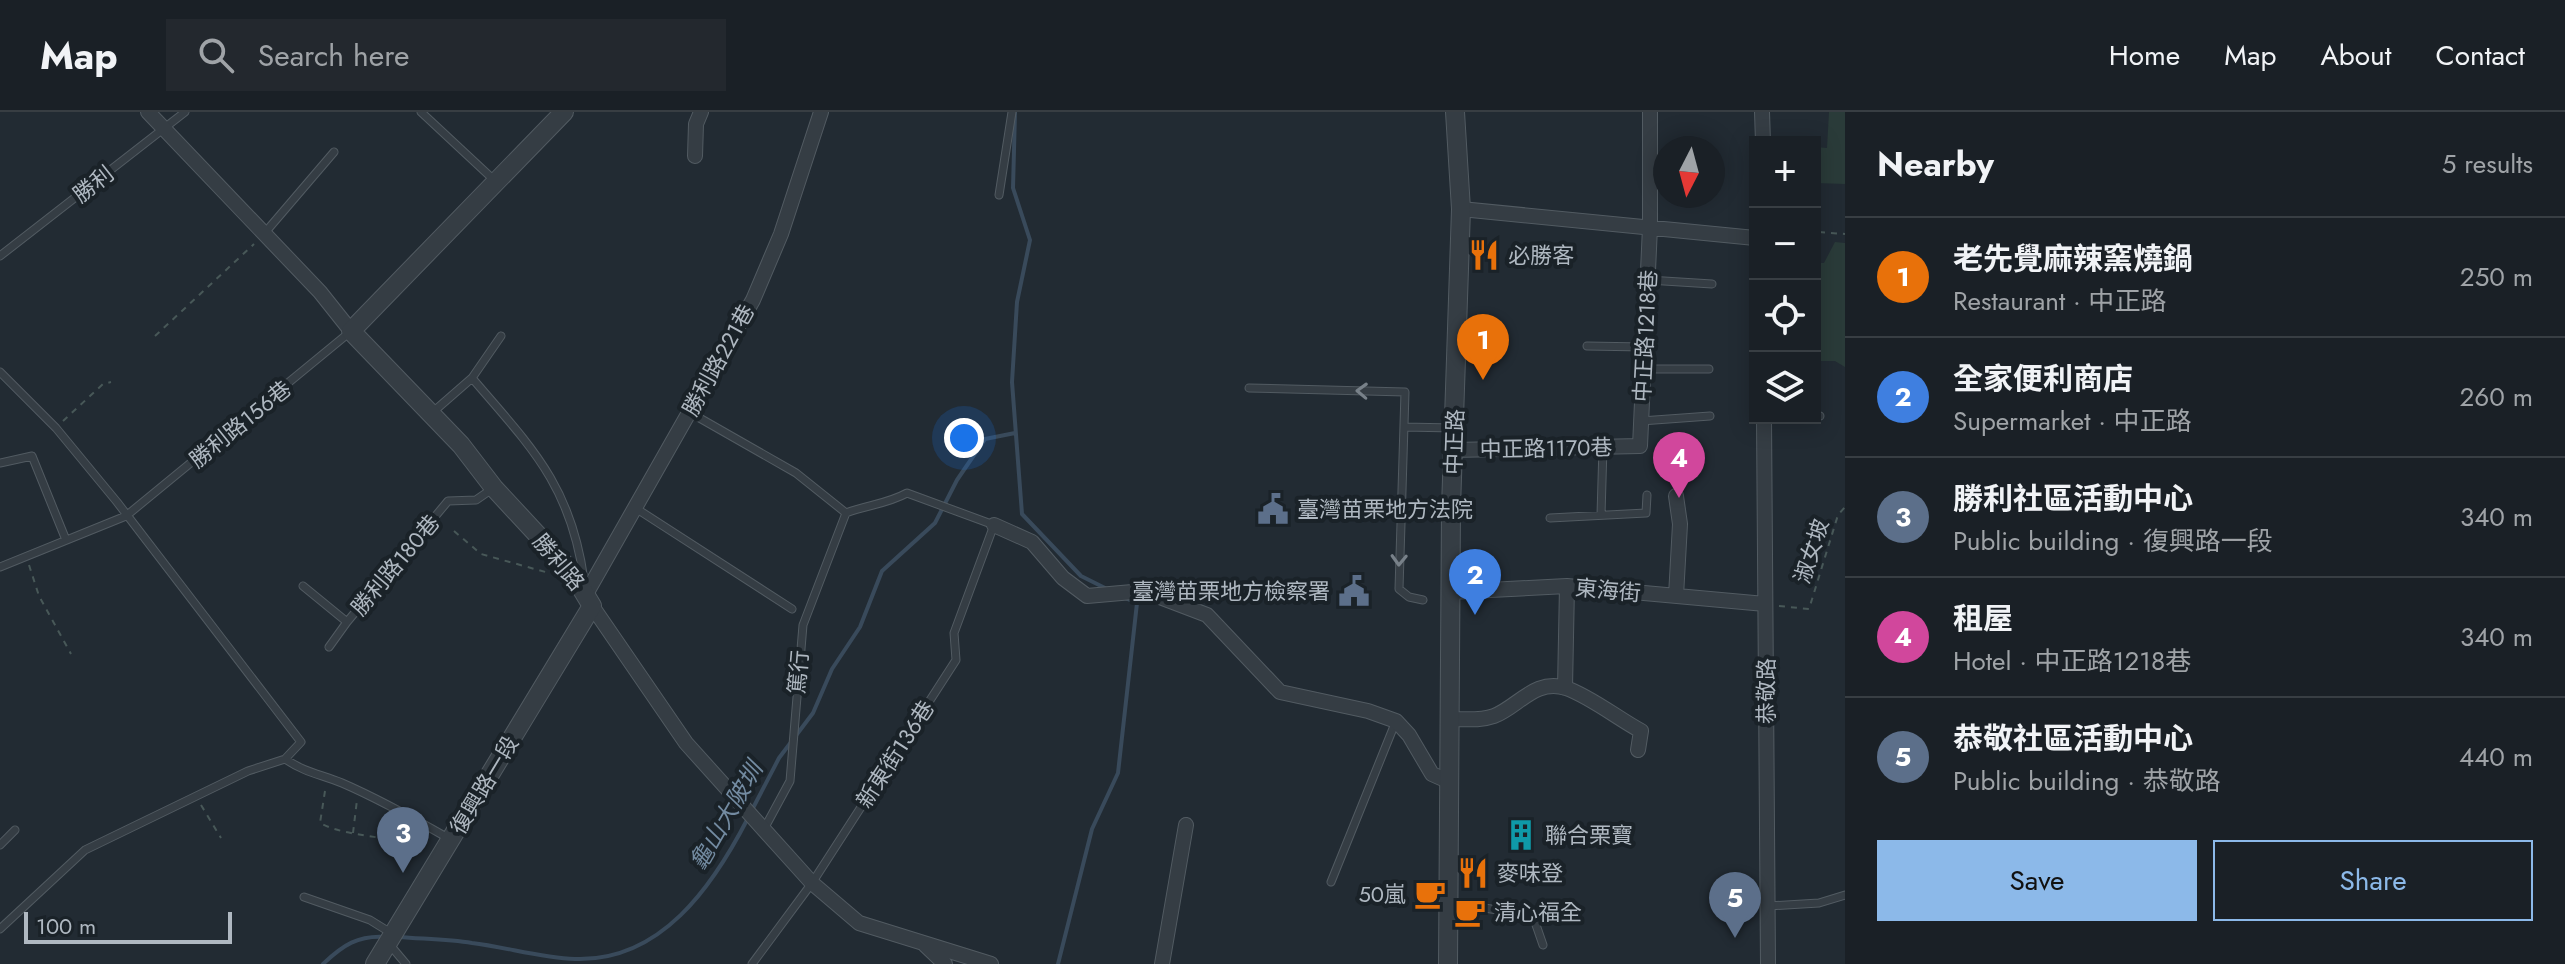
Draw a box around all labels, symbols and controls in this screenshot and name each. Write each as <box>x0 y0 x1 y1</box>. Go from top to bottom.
search box <box>166 19 726 91</box>
text: Map <box>40 28 118 83</box>
icon: search <box>194 33 238 77</box>
text: Search here <box>258 34 410 77</box>
text: Home <box>2109 35 2180 76</box>
text: Map <box>2224 35 2276 76</box>
text: About <box>2320 35 2392 76</box>
text: Contact <box>2436 35 2525 76</box>
north arrow <box>1653 136 1725 208</box>
map controls <box>1749 136 1821 424</box>
button: + <box>1749 136 1821 208</box>
text: Nearby <box>1877 140 1994 189</box>
text: 5 results <box>2442 145 2533 183</box>
street label: 勝利 <box>66 158 120 210</box>
button: − <box>1749 208 1821 280</box>
text: 老先覺麻辣窯燒鍋 <box>1953 237 2193 280</box>
restaurant icon: 必勝客 <box>1467 238 1501 272</box>
place label: 必勝客 <box>1508 239 1574 271</box>
text: 1 <box>1896 258 1910 296</box>
text: 250 m <box>2460 258 2533 296</box>
street label: 中正路1218巷 <box>1626 269 1664 403</box>
button: locate <box>1749 280 1821 352</box>
text: Restaurant · 中正路 <box>1953 282 2167 320</box>
street label: 勝利路221巷 <box>674 298 762 422</box>
pin: 1 <box>1457 314 1509 380</box>
button: layers <box>1749 352 1821 424</box>
text: 全家便利商店 <box>1953 357 2133 400</box>
street label: 勝利路156巷 <box>182 373 298 475</box>
text: 2 <box>1894 378 1912 416</box>
text: 260 m <box>2460 378 2533 416</box>
one-way arrow <box>1355 382 1368 400</box>
text: Supermarket · 中正路 <box>1953 402 2192 440</box>
street label: 中正路 <box>1437 408 1471 476</box>
your location <box>944 418 984 458</box>
street label: 中正路1170巷 <box>1479 431 1613 465</box>
pin: 4 <box>1653 432 1705 498</box>
text: 勝利社區活動中心 <box>1953 477 2193 520</box>
public building icon: 臺灣苗栗地方法院 <box>1256 492 1290 526</box>
place label: 臺灣苗栗地方法院 <box>1297 493 1473 525</box>
text: 3 <box>1895 498 1911 536</box>
text: 340 m <box>2460 498 2533 536</box>
street label: 勝利路180巷 <box>343 508 447 622</box>
street label: 淑女坡 <box>1786 515 1836 587</box>
text: Public building · 復興路一段 <box>1953 522 2273 560</box>
street label: 勝利路 <box>526 526 592 598</box>
pin: 2 <box>1449 549 1501 615</box>
one-way arrow <box>1391 554 1408 567</box>
street label: 東海街 <box>1574 571 1642 609</box>
public building icon: 臺灣苗栗地方檢察署 <box>1337 574 1371 608</box>
place label: 臺灣苗栗地方檢察署 <box>1132 575 1330 607</box>
text: 租屋 <box>1953 597 2013 640</box>
text: 4 <box>1894 618 1912 656</box>
text: 340 m <box>2460 618 2533 656</box>
text: Hotel · 中正路1218巷 <box>1953 642 2191 680</box>
street label: 篤行 <box>780 649 816 695</box>
street label: 恭敬路 <box>1750 658 1782 724</box>
street label: 新東街136巷 <box>848 694 942 814</box>
text: 恭敬社區活動中心 <box>1953 717 2193 760</box>
street label: 復興路一段 <box>442 730 526 840</box>
text: 5 <box>1895 738 1911 776</box>
text: 440 m <box>2459 738 2533 776</box>
water label: 龜山大陂圳 <box>681 753 773 877</box>
text: Public building · 恭敬路 <box>1953 762 2221 800</box>
pin: 3 <box>377 807 429 873</box>
building icon: 聯合栗寶 <box>1504 818 1538 852</box>
place label: 聯合栗寶 <box>1545 819 1633 851</box>
button: Save <box>1877 840 2197 921</box>
button: Share <box>2213 840 2533 921</box>
restaurant icon: 麥味登 <box>1456 856 1490 890</box>
place label: 麥味登 <box>1497 857 1563 889</box>
pin: 5 <box>1709 872 1761 938</box>
cafe icon: 50嵐 <box>1413 877 1447 911</box>
place label: 50嵐 <box>1358 878 1406 910</box>
cafe icon: 清心福全 <box>1453 895 1487 929</box>
place label: 清心福全 <box>1494 896 1582 928</box>
scale bar <box>24 908 232 944</box>
text: 100 m <box>36 910 96 942</box>

